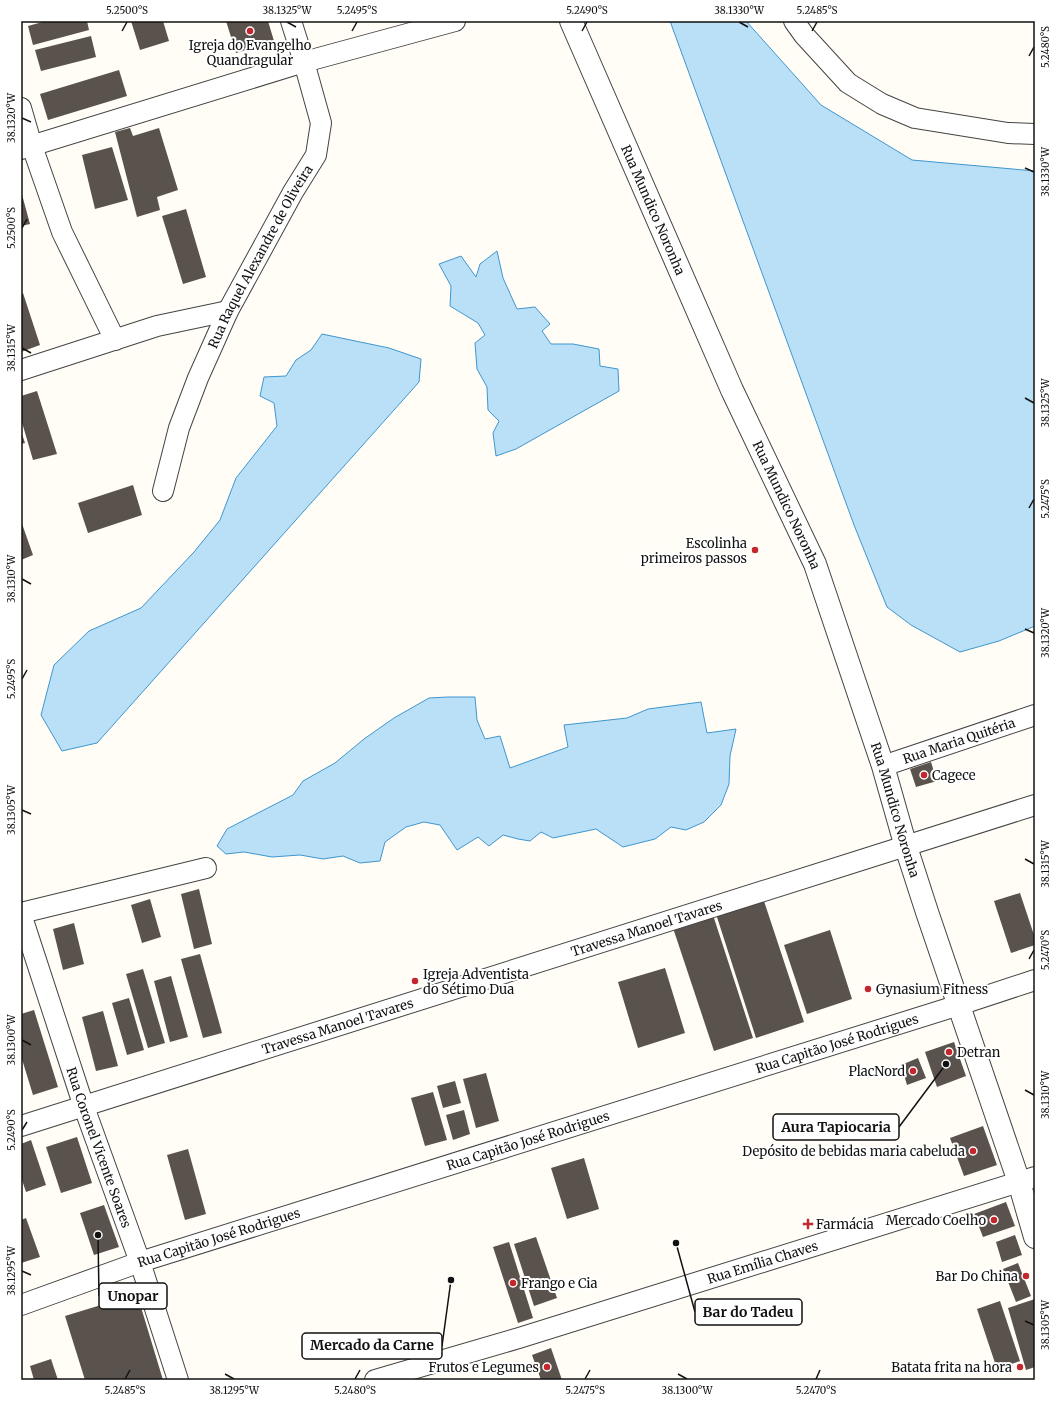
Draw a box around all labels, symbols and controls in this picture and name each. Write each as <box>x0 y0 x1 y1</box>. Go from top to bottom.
text: 5.2500°S <box>106 4 148 17</box>
text: 38.1325°W <box>262 4 313 17</box>
text: 5.2495°S <box>337 4 377 17</box>
text: 5.2490°S <box>566 4 608 17</box>
text: 38.1330°W <box>714 4 765 17</box>
text: 5.2485°S <box>797 4 837 17</box>
marker: Igreja do Evangelho Quandragular <box>245 26 255 36</box>
text: 5.2480°S <box>1039 26 1052 68</box>
place label: Igreja do Evangelho Quandragular <box>189 37 312 69</box>
text: 38.1320°W <box>5 92 18 143</box>
street label: Rua Mundico Noronha <box>617 142 689 278</box>
text: 38.1330°W <box>1039 146 1052 197</box>
street label: Rua Raquel Alexandre de Oliveira <box>204 162 317 351</box>
text: 5.2500°S <box>5 207 18 249</box>
text: 38.1315°W <box>5 323 18 372</box>
text: 38.1325°W <box>1039 377 1052 428</box>
street label: Rua Mundico Noronha <box>749 438 824 571</box>
text: 5.2475°S <box>1039 479 1052 519</box>
place label: Escolinha primeiros passos <box>641 535 747 567</box>
marker: Escolinha primeiros passos <box>750 545 760 555</box>
text: 38.1310°W <box>5 554 18 603</box>
text: 38.1320°W <box>1039 607 1052 658</box>
text: 5.2495°S <box>5 659 18 699</box>
street label: Rua Maria Quitéria <box>901 714 1017 768</box>
street label: Rua Mundico Noronha <box>867 740 923 880</box>
place label: Cagece <box>932 767 976 784</box>
marker: Cagece <box>919 770 929 780</box>
text: 38.1305°W <box>5 784 18 835</box>
text: 38.1315°W <box>1039 839 1052 888</box>
street label: Travessa Manoel Tavares <box>569 897 724 960</box>
text: 5.2470°S <box>1039 930 1052 970</box>
place label: Igreja Adventista do Sétimo Dua <box>423 966 529 998</box>
marker: Igreja Adventista do Sétimo Dua <box>410 976 420 986</box>
place label: Gynasium Fitness <box>876 981 988 998</box>
marker: Gynasium Fitness <box>863 984 873 994</box>
street label: Travessa Manoel Tavares <box>260 994 415 1058</box>
street label: Rua Capitão José Rodrigues <box>754 1010 921 1077</box>
text: 38.1300°W <box>5 1013 18 1066</box>
place label: Detran <box>957 1044 1001 1061</box>
marker: Detran <box>944 1047 954 1057</box>
place label: PlacNord <box>849 1063 905 1080</box>
street label: Rua Coronel Vicente Soares <box>63 1065 135 1230</box>
marker: PlacNord <box>908 1066 918 1076</box>
text: 38.1310°W <box>1039 1070 1052 1119</box>
street label: Rua Capitão José Rodrigues <box>444 1107 612 1174</box>
text: 5.2490°S <box>5 1109 18 1151</box>
callout: Aura Tapiocaria <box>773 1114 899 1140</box>
text: Aura Tapiocaria <box>780 1118 891 1136</box>
place label: Depósito de bebidas maria cabeluda <box>742 1143 965 1160</box>
marker: Depósito de bebidas maria cabeluda <box>968 1146 978 1156</box>
street label: Rua Capitão José Rodrigues <box>135 1204 302 1271</box>
place label: Mercado Coelho <box>886 1212 986 1229</box>
marker: Mercado Coelho <box>989 1215 999 1225</box>
place label: Farmácia <box>816 1216 874 1233</box>
marker: Farmácia <box>803 1219 813 1229</box>
street label: Rua Emília Chaves <box>705 1237 820 1288</box>
text: 38.1295°W <box>5 1245 18 1296</box>
place label: Bar Do China <box>936 1268 1018 1285</box>
marker: Bar Do China <box>1021 1271 1031 1281</box>
place label: Frango e Cia <box>521 1275 598 1292</box>
marker: Frango e Cia <box>508 1278 518 1288</box>
callout: Unopar <box>99 1283 167 1309</box>
text: Unopar <box>107 1287 159 1305</box>
callout: Bar do Tadeu <box>695 1299 802 1325</box>
text: 38.1305°W <box>1039 1299 1052 1350</box>
text: Bar do Tadeu <box>703 1303 793 1321</box>
callout: Mercado da Carne <box>302 1333 442 1359</box>
text: Mercado da Carne <box>310 1336 434 1354</box>
place label: Frutos e Legumes <box>429 1359 539 1376</box>
place label: Batata frita na hora <box>891 1359 1012 1376</box>
marker: Frutos e Legumes <box>542 1362 552 1372</box>
marker: Batata frita na hora <box>1015 1362 1025 1372</box>
text: 5.2485°S <box>105 1384 145 1397</box>
text: 38.1295°W <box>209 1384 260 1397</box>
text: 5.2480°S <box>334 1384 376 1397</box>
text: 5.2475°S <box>565 1384 605 1397</box>
text: 38.1300°W <box>662 1384 714 1397</box>
text: 5.2470°S <box>796 1384 836 1397</box>

